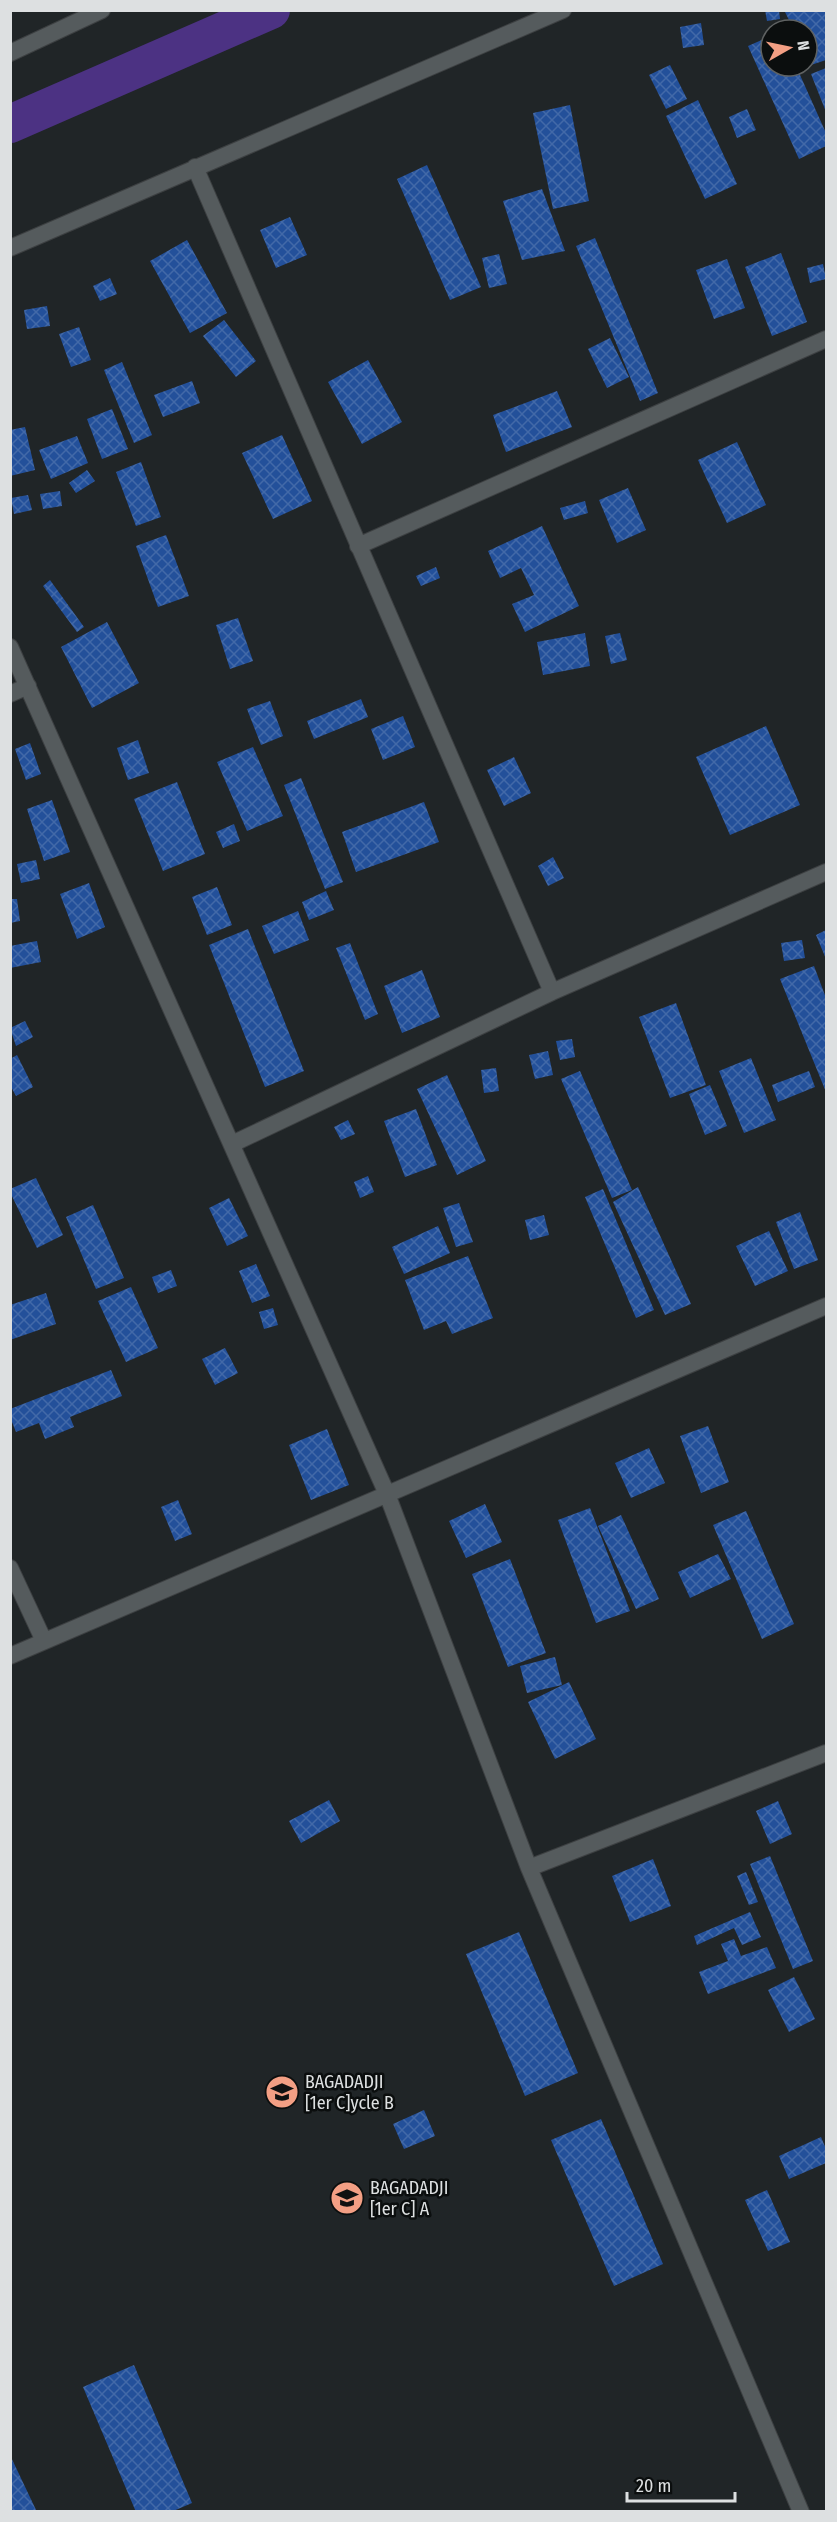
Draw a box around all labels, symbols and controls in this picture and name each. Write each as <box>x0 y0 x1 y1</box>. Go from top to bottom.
north arrow <box>759 18 819 78</box>
text: N <box>793 40 813 52</box>
place label: BAGADADJI [1er C]ycle B <box>305 2071 394 2114</box>
school or university icon: BAGADADJI [1er C]ycle B <box>264 2074 300 2110</box>
place label: BAGADADJI [1er C] A <box>370 2177 449 2220</box>
school or university icon: BAGADADJI [1er C] A <box>329 2180 365 2216</box>
scale bar <box>627 2465 735 2503</box>
text: 20 m <box>636 2475 671 2497</box>

